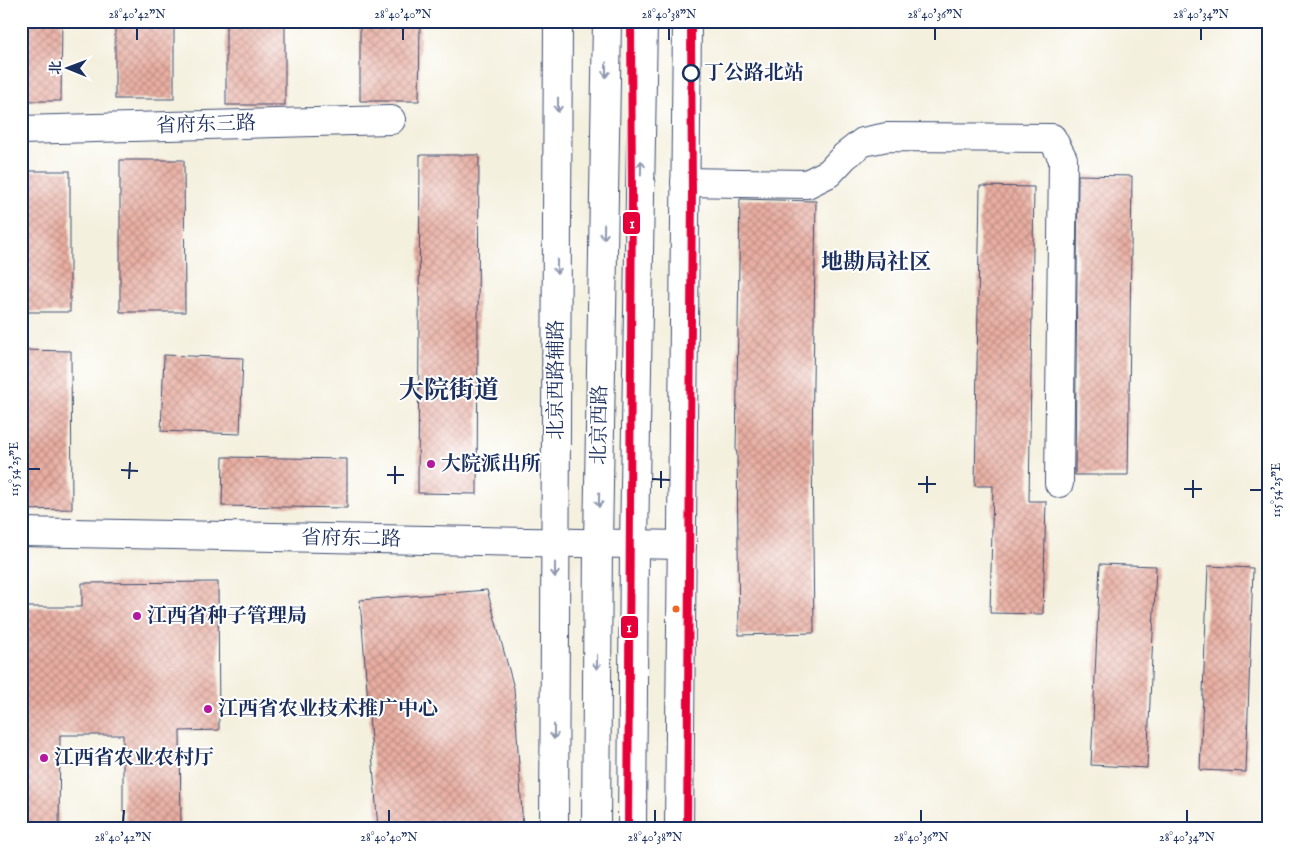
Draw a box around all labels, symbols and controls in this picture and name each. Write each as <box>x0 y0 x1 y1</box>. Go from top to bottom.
text: 28°40'42"N <box>108 7 166 22</box>
text: 28°40'40"N <box>374 7 432 22</box>
text: 28°40'38"N <box>642 7 697 22</box>
text: 28°40'36"N <box>907 7 963 22</box>
text: 28°40'34"N <box>1173 7 1230 22</box>
north arrow <box>42 42 92 92</box>
text: 北 <box>47 61 65 75</box>
place label: 丁公路北站 <box>704 61 804 86</box>
one-way arrow <box>602 62 611 78</box>
marker: 丁公路北站 <box>682 64 700 82</box>
one-way arrow <box>553 96 563 113</box>
street label: 省府东三路 <box>156 111 256 139</box>
one-way arrow <box>636 160 646 176</box>
line badge: 1 <box>622 211 641 235</box>
text: 1 <box>629 215 635 233</box>
one-way arrow <box>599 224 609 240</box>
district label: 地勘局社区 <box>821 249 931 277</box>
one-way arrow <box>552 259 562 275</box>
street label: 北京西路辅路 <box>544 320 569 440</box>
district label: 大院街道 <box>399 375 499 407</box>
street label: 北京西路 <box>587 385 613 465</box>
text: 115°54'25"E <box>7 442 22 496</box>
place label: 大院派出所 <box>441 452 541 477</box>
marker: 大院派出所 <box>425 458 437 470</box>
text: 115°54'25"E <box>1269 463 1284 517</box>
one-way arrow <box>594 492 604 508</box>
street label: 省府东二路 <box>301 526 401 552</box>
one-way arrow <box>550 562 560 578</box>
place label: 江西省种子管理局 <box>147 604 307 629</box>
unlabelled marker <box>671 604 681 614</box>
marker: 江西省种子管理局 <box>131 610 143 622</box>
line badge: 1 <box>620 615 639 639</box>
text: 1 <box>626 619 632 637</box>
one-way arrow <box>592 654 602 670</box>
place label: 江西省农业技术推广中心 <box>218 697 438 722</box>
marker: 江西省农业技术推广中心 <box>202 703 214 715</box>
one-way arrow <box>549 724 559 740</box>
place label: 江西省农业农村厅 <box>54 746 214 771</box>
marker: 江西省农业农村厅 <box>38 752 50 764</box>
text: 28°40'42"N <box>94 830 152 845</box>
text: 28°40'40"N <box>360 830 418 845</box>
text: 28°40'38"N <box>628 830 683 845</box>
text: 28°40'36"N <box>893 830 949 845</box>
text: 28°40'34"N <box>1159 830 1216 845</box>

